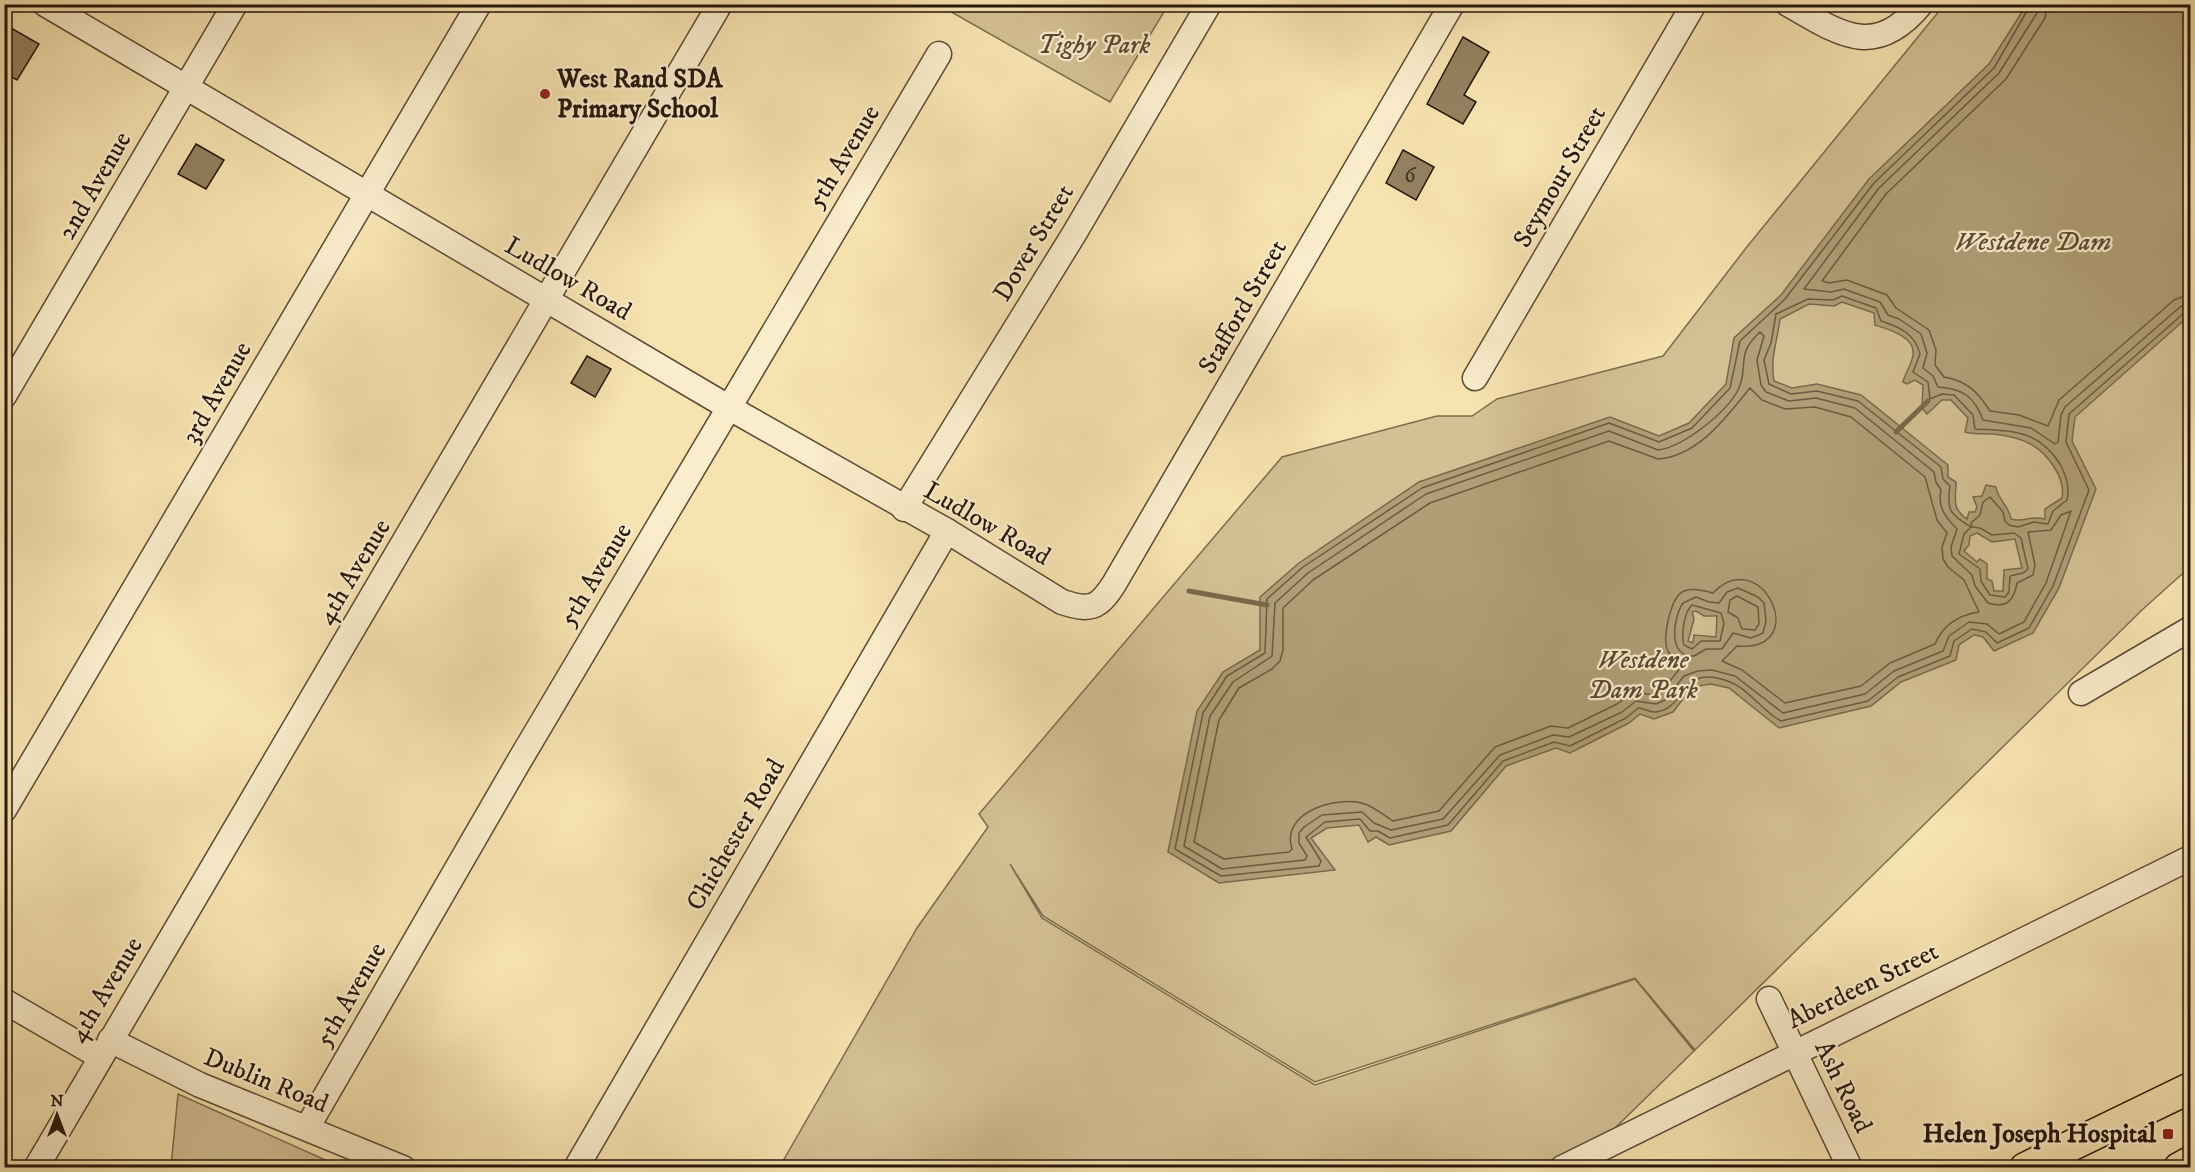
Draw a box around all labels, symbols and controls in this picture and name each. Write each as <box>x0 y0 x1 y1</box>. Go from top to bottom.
park label: Tighy Park <box>1038 29 1150 62</box>
place label: West Rand SDA Primary School <box>556 63 724 126</box>
marker: West Rand SDA Primary School <box>538 87 552 101</box>
street label: 5th Avenue <box>800 99 888 215</box>
street label: Seymour Street <box>1506 100 1614 254</box>
street label: 2nd Avenue <box>51 126 139 246</box>
house number: 6 <box>1404 162 1417 189</box>
street label: Dover Street <box>986 178 1082 308</box>
water label: Westdene Dam <box>1954 225 2112 259</box>
street label: Ludlow Road <box>499 230 637 328</box>
street label: Stafford Street <box>1191 234 1295 380</box>
street label: 3rd Avenue <box>175 336 259 450</box>
street label: Ludlow Road <box>918 475 1056 573</box>
street label: 4th Avenue <box>310 513 398 631</box>
street label: 5th Avenue <box>552 517 640 633</box>
park label: Westdene Dam Park <box>1588 644 1698 707</box>
street label: Chichester Road <box>679 753 793 917</box>
street label: 4th Avenue <box>62 931 150 1049</box>
street label: Aberdeen Street <box>1782 935 1944 1037</box>
street label: 5th Avenue <box>308 937 394 1053</box>
street label: Ash Road <box>1807 1036 1879 1138</box>
street label: Dublin Road <box>199 1041 333 1121</box>
north arrow <box>27 1085 87 1145</box>
text: N <box>50 1091 64 1111</box>
place label: Helen Joseph Hospital <box>1922 1118 2157 1151</box>
marker: Helen Joseph Hospital <box>2161 1127 2175 1141</box>

